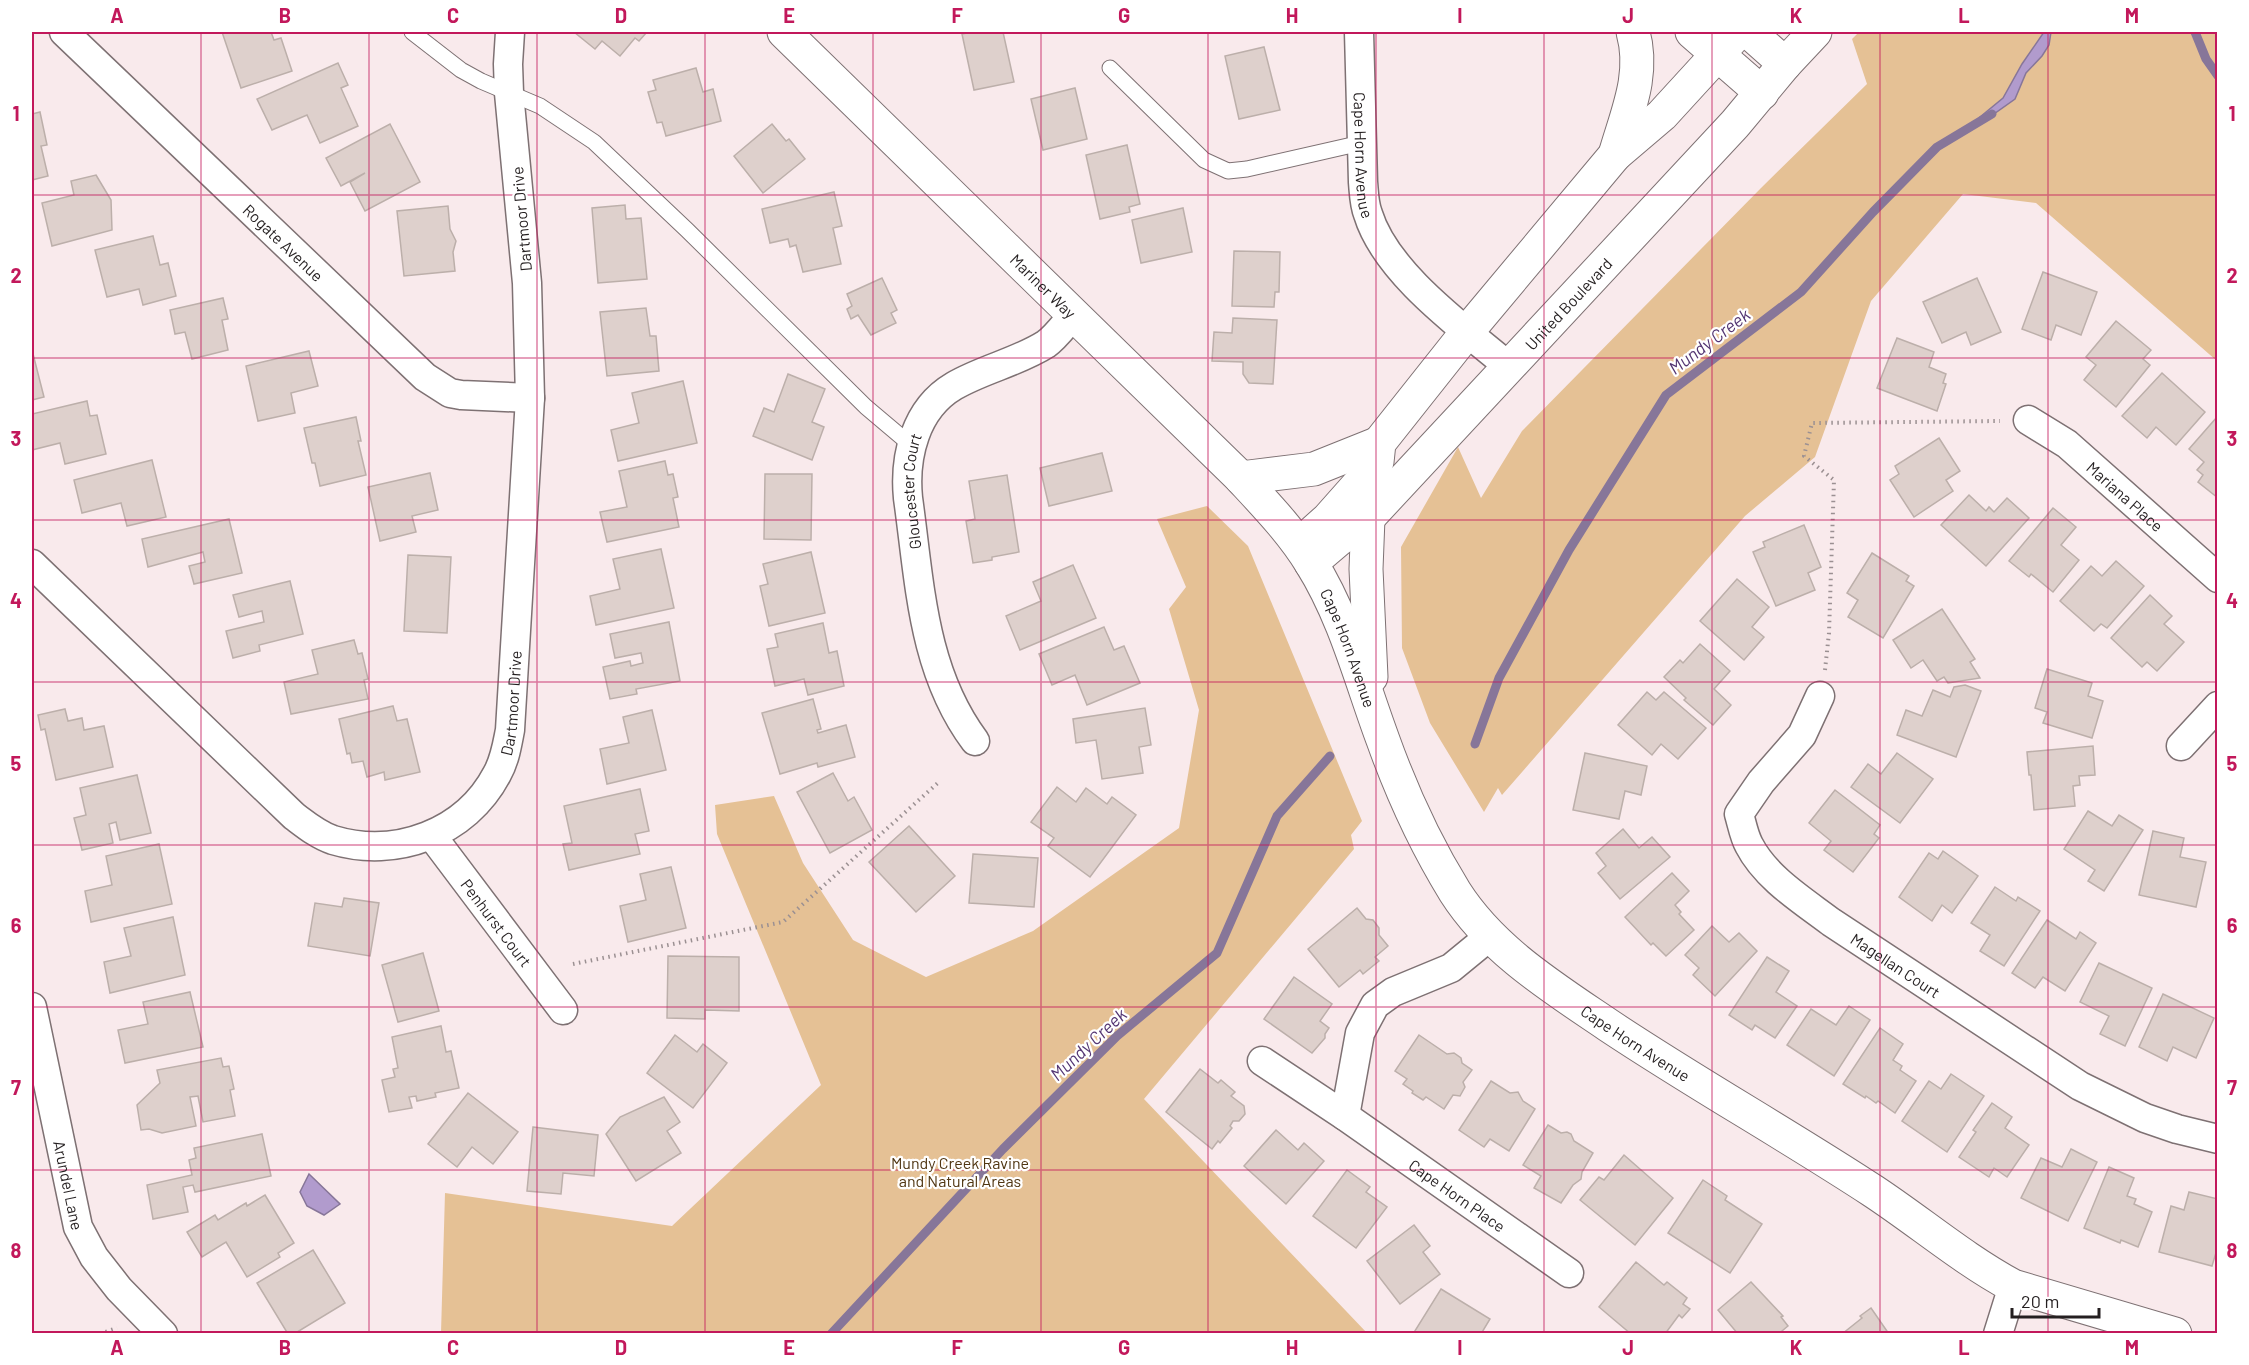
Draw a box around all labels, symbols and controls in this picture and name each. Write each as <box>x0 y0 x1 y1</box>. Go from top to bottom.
text: A <box>110 3 124 27</box>
text: B <box>279 3 291 27</box>
text: C <box>447 3 459 27</box>
text: D <box>615 3 627 27</box>
text: E <box>783 3 795 27</box>
text: F <box>951 3 963 27</box>
text: G <box>1118 3 1130 27</box>
text: H <box>1286 3 1298 27</box>
text: I <box>1457 3 1463 27</box>
text: J <box>1622 3 1634 27</box>
text: K <box>1790 3 1803 27</box>
text: L <box>1958 3 1970 27</box>
text: M <box>2125 3 2139 27</box>
street label: Cape Horn Avenue <box>1351 92 1378 221</box>
text: 1 <box>12 101 20 125</box>
text: 1 <box>2228 101 2236 125</box>
street label: Dartmoor Drive <box>507 166 535 272</box>
street label: Rogate Avenue <box>240 199 328 285</box>
street label: Mariner Way <box>1007 249 1081 322</box>
street label: United Boulevard <box>1521 253 1615 353</box>
text: 2 <box>10 263 22 287</box>
text: 2 <box>2226 263 2238 287</box>
water label: Mundy Creek <box>1664 303 1754 379</box>
text: 3 <box>11 426 21 450</box>
text: 3 <box>2227 426 2237 450</box>
street label: Gloucester Court <box>898 430 924 551</box>
street label: Mariana Place <box>2083 457 2168 535</box>
street label: Cape Horn Avenue <box>1317 585 1380 710</box>
text: 4 <box>10 588 22 612</box>
text: 4 <box>2226 588 2238 612</box>
street label: Dartmoor Drive <box>495 650 524 757</box>
text: 5 <box>11 751 22 775</box>
text: 5 <box>2227 751 2238 775</box>
street label: Penhurst Court <box>458 875 536 970</box>
text: 6 <box>11 913 22 937</box>
text: 6 <box>2227 913 2238 937</box>
street label: Magellan Court <box>1848 928 1944 1001</box>
street label: Cape Horn Avenue <box>1578 1000 1694 1085</box>
water label: Mundy Creek <box>1045 1003 1131 1085</box>
text: 7 <box>11 1075 21 1099</box>
text: 7 <box>2227 1075 2237 1099</box>
street label: Arundel Lane <box>51 1139 88 1232</box>
park label: Mundy Creek Ravine and Natural Areas <box>891 1153 1029 1190</box>
street label: Cape Horn Place <box>1406 1155 1509 1235</box>
text: 8 <box>11 1238 22 1262</box>
text: 8 <box>2227 1238 2238 1262</box>
scale bar <box>2012 1281 2099 1319</box>
text: 20 m <box>2021 1290 2059 1312</box>
text: A <box>110 1335 124 1359</box>
text: B <box>279 1335 291 1359</box>
text: C <box>447 1335 459 1359</box>
text: D <box>615 1335 627 1359</box>
text: E <box>783 1335 795 1359</box>
text: F <box>951 1335 963 1359</box>
text: G <box>1118 1335 1130 1359</box>
text: H <box>1286 1335 1298 1359</box>
text: I <box>1457 1335 1463 1359</box>
text: J <box>1622 1335 1634 1359</box>
text: K <box>1790 1335 1803 1359</box>
text: L <box>1958 1335 1970 1359</box>
text: M <box>2125 1335 2139 1359</box>

